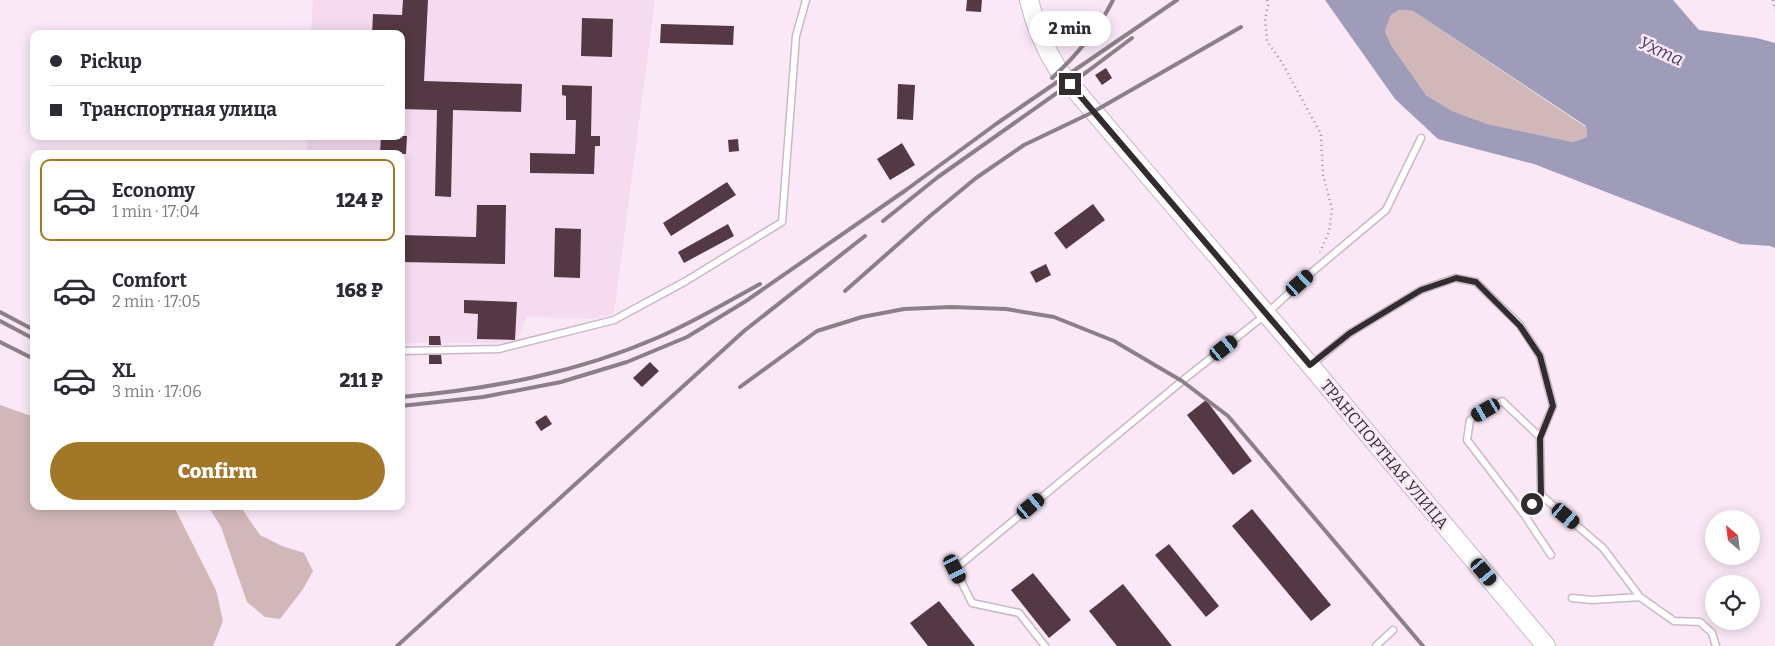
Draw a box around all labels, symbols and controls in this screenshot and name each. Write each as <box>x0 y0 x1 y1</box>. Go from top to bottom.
callout: 2 min <box>1029 12 1111 46</box>
text: 2 min <box>1049 19 1091 38</box>
water label: Ухта <box>1635 31 1687 71</box>
text: Pickup <box>80 50 142 73</box>
route end <box>1059 73 1081 95</box>
text: Транспортная улица <box>80 98 277 121</box>
icon: car <box>52 178 97 223</box>
text: Economy <box>112 179 195 202</box>
text: 124 ₽ <box>336 189 383 212</box>
text: 1 min · 17:04 <box>112 202 199 221</box>
car <box>1283 267 1316 299</box>
icon: car <box>52 268 97 313</box>
text: Comfort <box>112 269 187 292</box>
text: 168 ₽ <box>336 279 383 302</box>
text: 2 min · 17:05 <box>112 292 200 311</box>
car <box>1207 333 1240 363</box>
icon: car <box>52 358 97 403</box>
text: XL <box>112 359 136 382</box>
text: 211 ₽ <box>339 369 383 392</box>
street label: ТРАНСПОРТНАЯ УЛИЦА <box>1317 376 1453 533</box>
text: 3 min · 17:06 <box>112 382 202 401</box>
car <box>1469 396 1502 424</box>
button: Confirm <box>50 442 385 500</box>
car <box>1014 491 1047 521</box>
route start <box>1521 493 1543 515</box>
car <box>1549 501 1582 531</box>
north arrow <box>1705 510 1760 565</box>
map controls <box>1705 510 1760 630</box>
car <box>941 552 968 586</box>
car <box>1468 556 1499 588</box>
button: locate <box>1705 575 1760 630</box>

